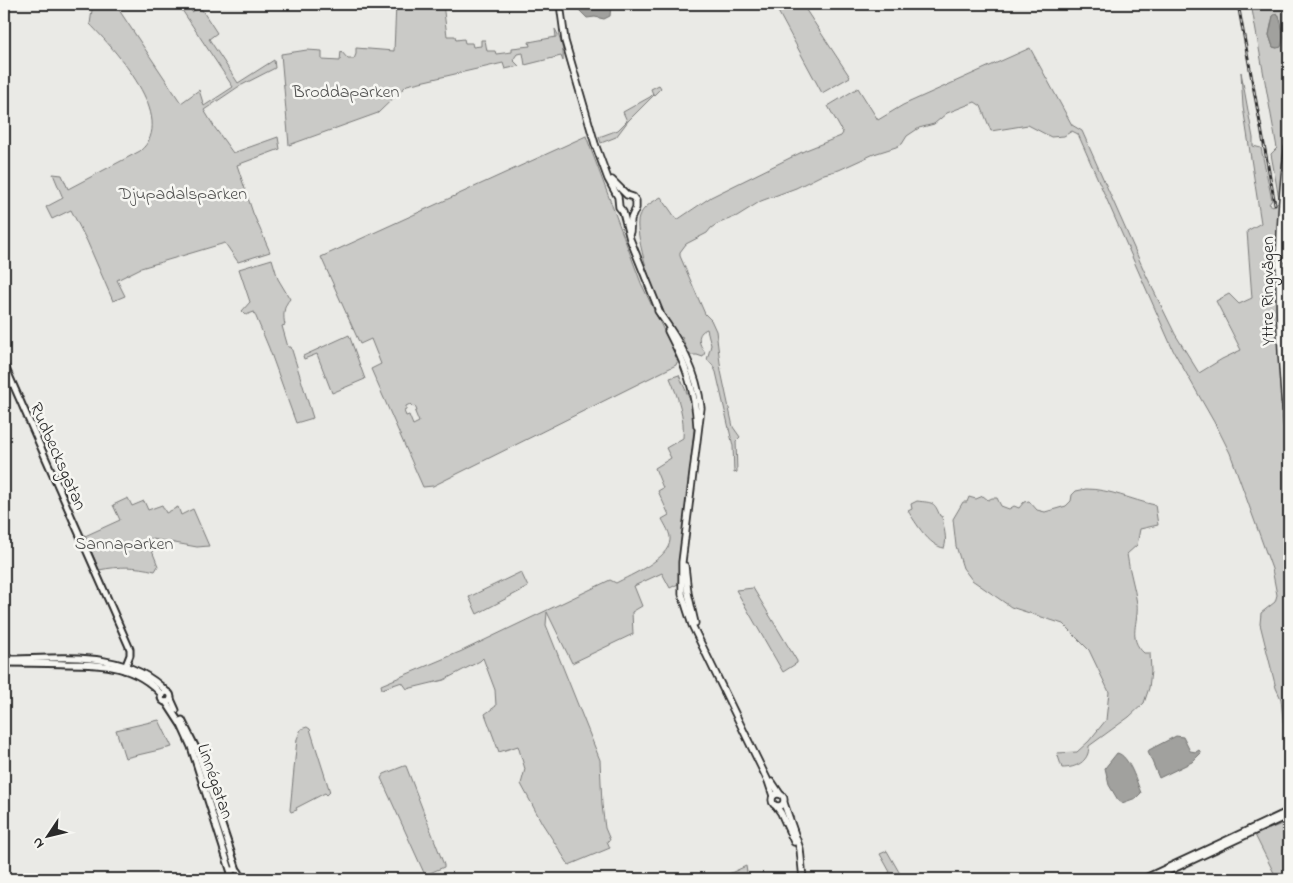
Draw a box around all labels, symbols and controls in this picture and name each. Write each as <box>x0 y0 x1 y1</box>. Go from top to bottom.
park label: Broddaparken <box>292 80 400 106</box>
park label: Djupadalsparken <box>118 182 247 208</box>
street label: Yttre Ringvägen <box>1256 236 1283 346</box>
street label: Rudbecksgatan <box>21 399 93 515</box>
park label: Sannaparken <box>75 532 173 558</box>
street label: Linnégatan <box>188 740 239 823</box>
north arrow <box>22 810 72 860</box>
text: N <box>27 833 50 852</box>

